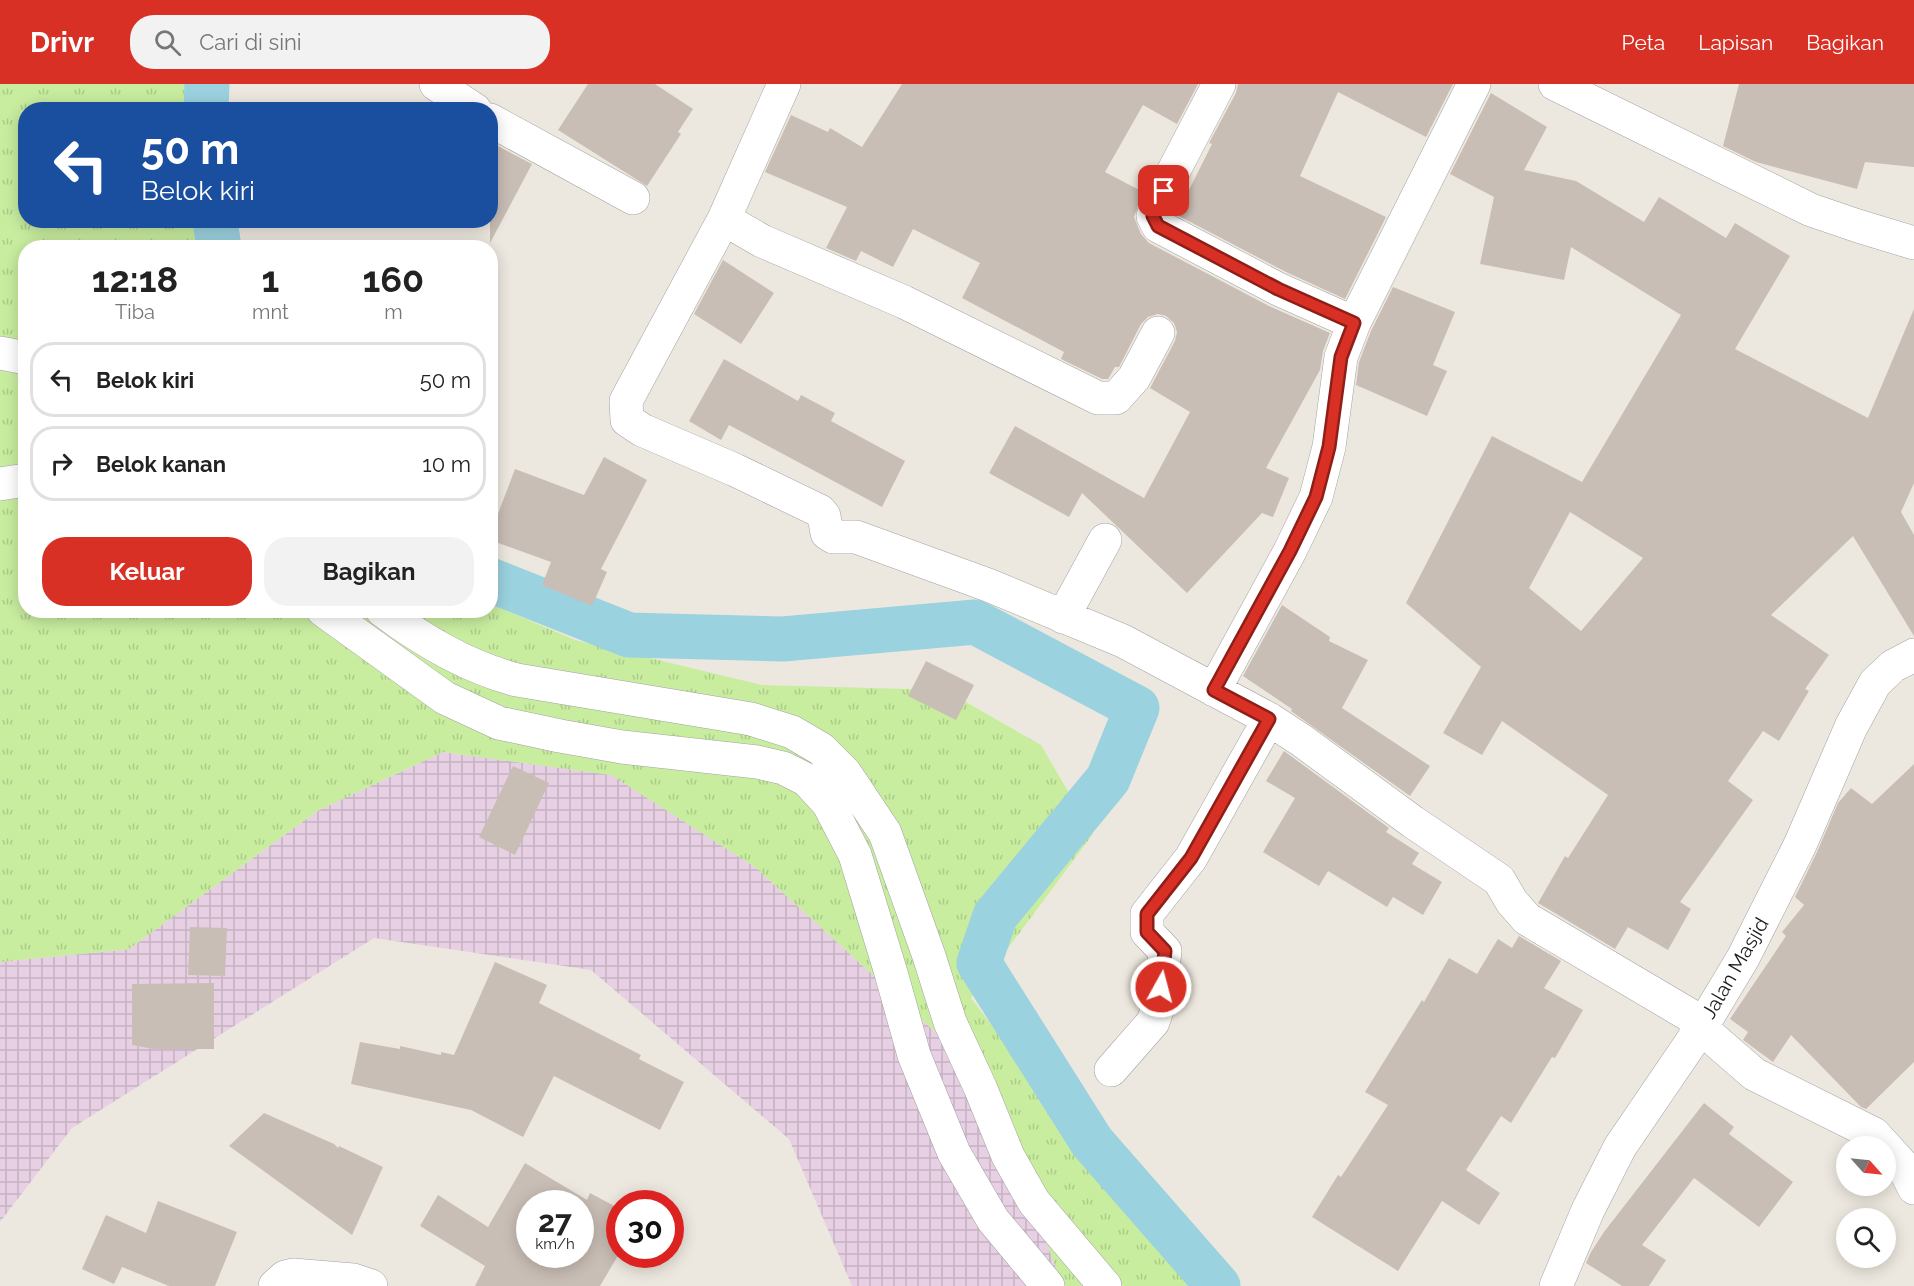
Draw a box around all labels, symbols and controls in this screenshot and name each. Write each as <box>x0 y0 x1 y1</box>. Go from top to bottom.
search box <box>130 15 550 69</box>
text: Drivr <box>30 26 94 59</box>
icon: search <box>151 26 184 59</box>
text: Cari di sini <box>199 29 302 55</box>
text: Peta <box>1622 30 1665 55</box>
text: Lapisan <box>1698 30 1773 55</box>
text: Bagikan <box>1806 30 1884 55</box>
text: 50 m <box>141 125 239 174</box>
icon: left <box>42 126 120 204</box>
pin <box>1138 165 1189 216</box>
icon: arrive <box>1147 174 1180 207</box>
text: Belok kiri <box>141 175 255 206</box>
text: 12:18 <box>92 258 178 300</box>
text: 1 <box>261 258 279 300</box>
text: 160 <box>362 258 424 300</box>
text: Tiba <box>115 300 155 324</box>
text: mnt <box>252 300 289 324</box>
text: m <box>384 300 403 324</box>
icon: left <box>45 363 78 396</box>
text: Belok kiri <box>96 367 194 393</box>
text: 50 m <box>420 367 471 393</box>
icon: right <box>45 447 78 480</box>
text: Belok kanan <box>96 451 226 477</box>
text: 10 m <box>422 451 471 477</box>
button: Keluar <box>42 537 252 606</box>
button: Bagikan <box>264 537 474 606</box>
street label: Jalan Masjid <box>1696 913 1774 1023</box>
position arrow <box>1129 955 1193 1019</box>
north arrow <box>1836 1136 1896 1196</box>
map controls <box>1836 1136 1896 1268</box>
speed limit sign: 30 <box>606 1190 684 1268</box>
text: 27 <box>538 1204 572 1239</box>
button: search <box>1836 1208 1896 1268</box>
text: km/h <box>535 1235 575 1253</box>

